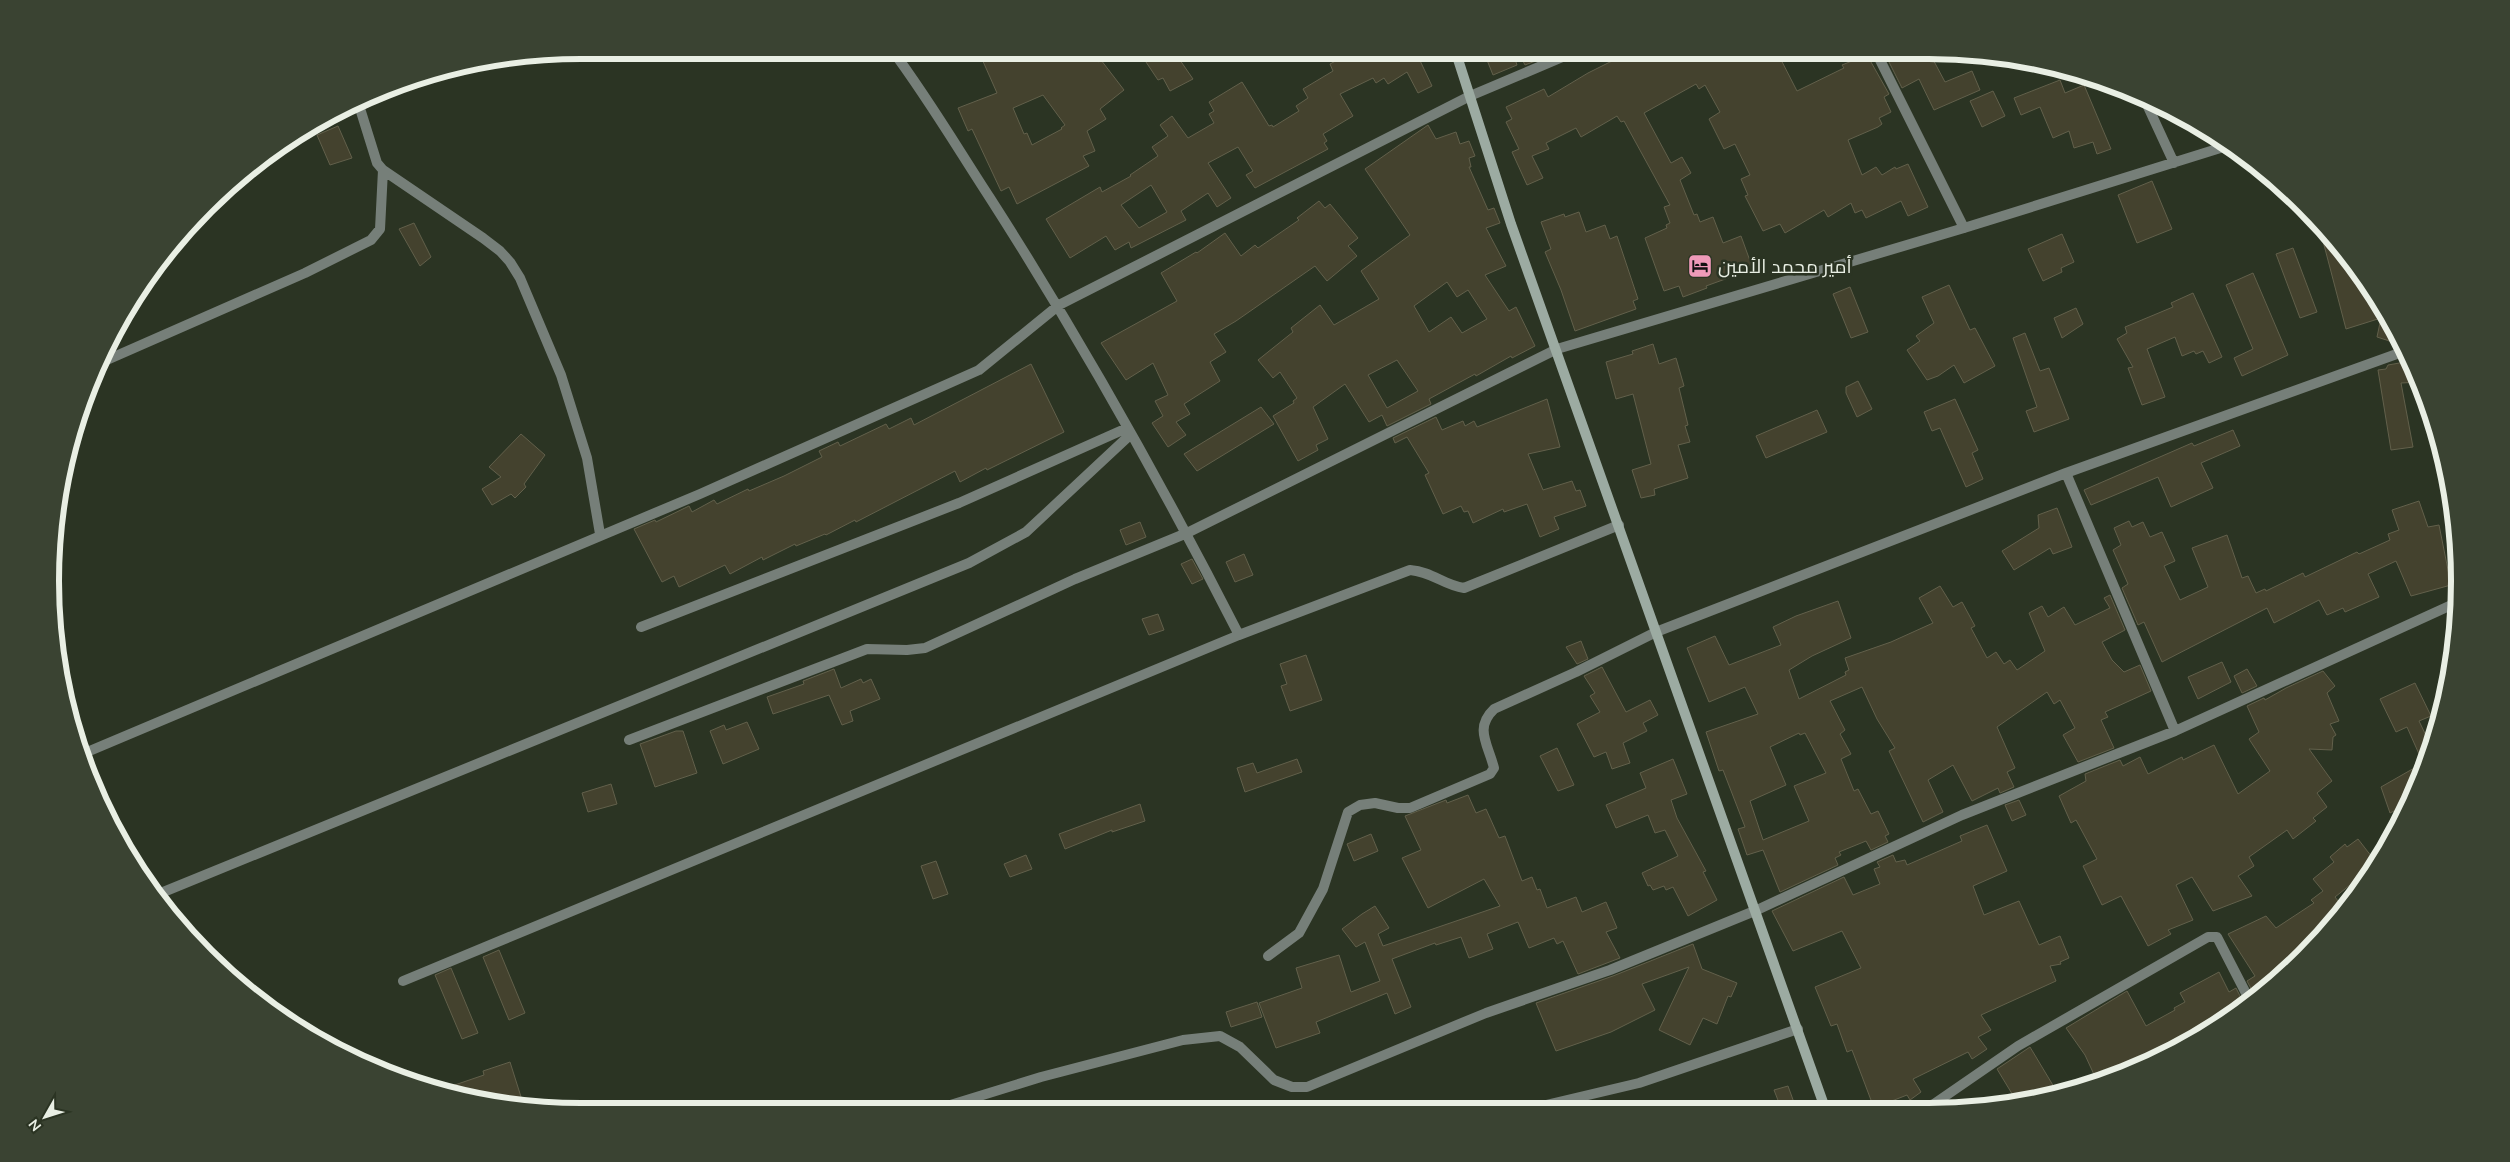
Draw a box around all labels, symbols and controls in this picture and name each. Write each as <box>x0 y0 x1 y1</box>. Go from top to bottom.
hotel icon: أمير محمد الأمين <box>1687 253 1713 279</box>
place label: أمير محمد الأمين <box>1718 254 1852 278</box>
north arrow <box>20 1092 70 1142</box>
text: N <box>25 1115 45 1135</box>

